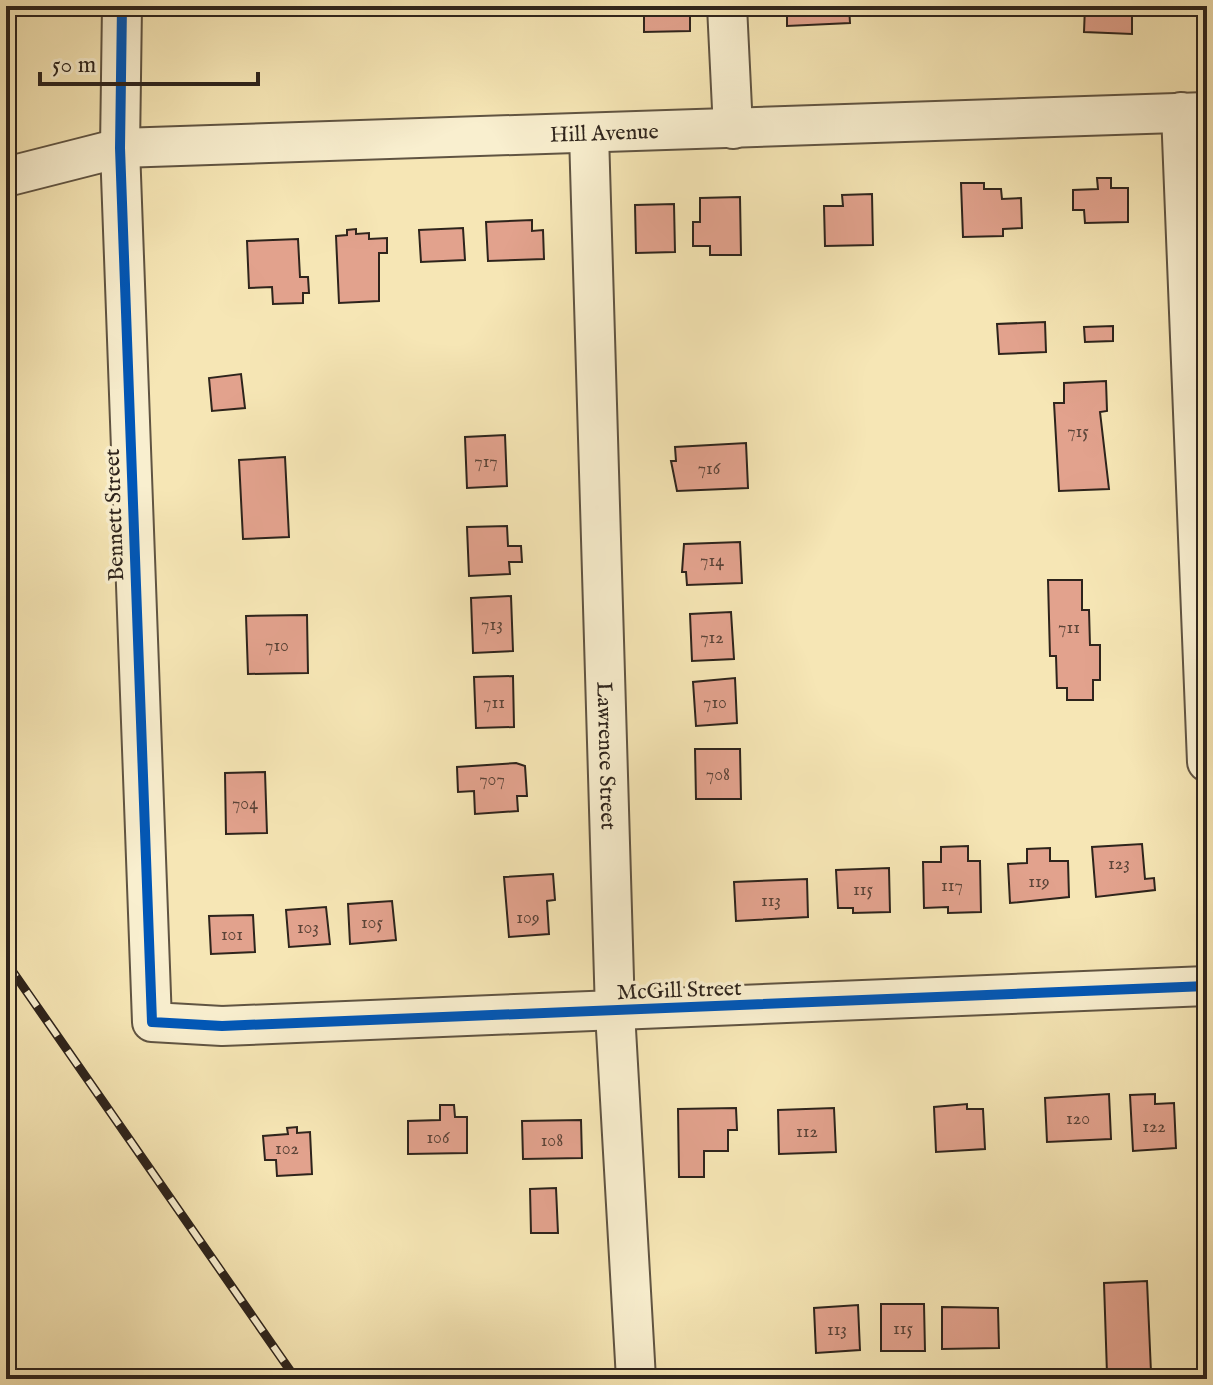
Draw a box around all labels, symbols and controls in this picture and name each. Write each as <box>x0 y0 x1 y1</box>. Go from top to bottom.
scale bar <box>40 36 258 86</box>
text: 50 m <box>52 50 96 81</box>
street label: Hill Avenue <box>549 118 659 150</box>
house number: 715 <box>1067 421 1089 444</box>
street label: Bennett Street <box>99 448 131 582</box>
house number: 717 <box>474 451 498 474</box>
house number: 716 <box>698 458 721 481</box>
house number: 714 <box>700 550 724 573</box>
house number: 713 <box>481 614 503 637</box>
house number: 711 <box>1058 617 1080 640</box>
house number: 712 <box>700 627 724 650</box>
house number: 710 <box>265 635 289 658</box>
street label: Lawrence Street <box>589 681 622 831</box>
house number: 711 <box>483 692 505 715</box>
house number: 710 <box>703 692 727 715</box>
house number: 708 <box>706 764 730 787</box>
house number: 707 <box>479 769 505 792</box>
house number: 704 <box>232 793 258 816</box>
house number: 123 <box>1108 853 1130 876</box>
house number: 119 <box>1028 871 1050 894</box>
house number: 117 <box>941 875 963 898</box>
house number: 115 <box>853 879 873 902</box>
house number: 113 <box>761 890 781 913</box>
house number: 109 <box>516 907 540 930</box>
house number: 105 <box>361 912 383 935</box>
house number: 103 <box>297 917 319 940</box>
house number: 101 <box>221 924 243 947</box>
street label: McGill Street <box>616 975 742 1007</box>
house number: 120 <box>1066 1108 1090 1131</box>
house number: 122 <box>1142 1116 1166 1139</box>
house number: 112 <box>796 1121 818 1144</box>
house number: 106 <box>426 1127 450 1150</box>
house number: 108 <box>541 1130 563 1153</box>
house number: 102 <box>275 1138 299 1161</box>
house number: 115 <box>893 1318 913 1341</box>
house number: 113 <box>827 1319 847 1342</box>

